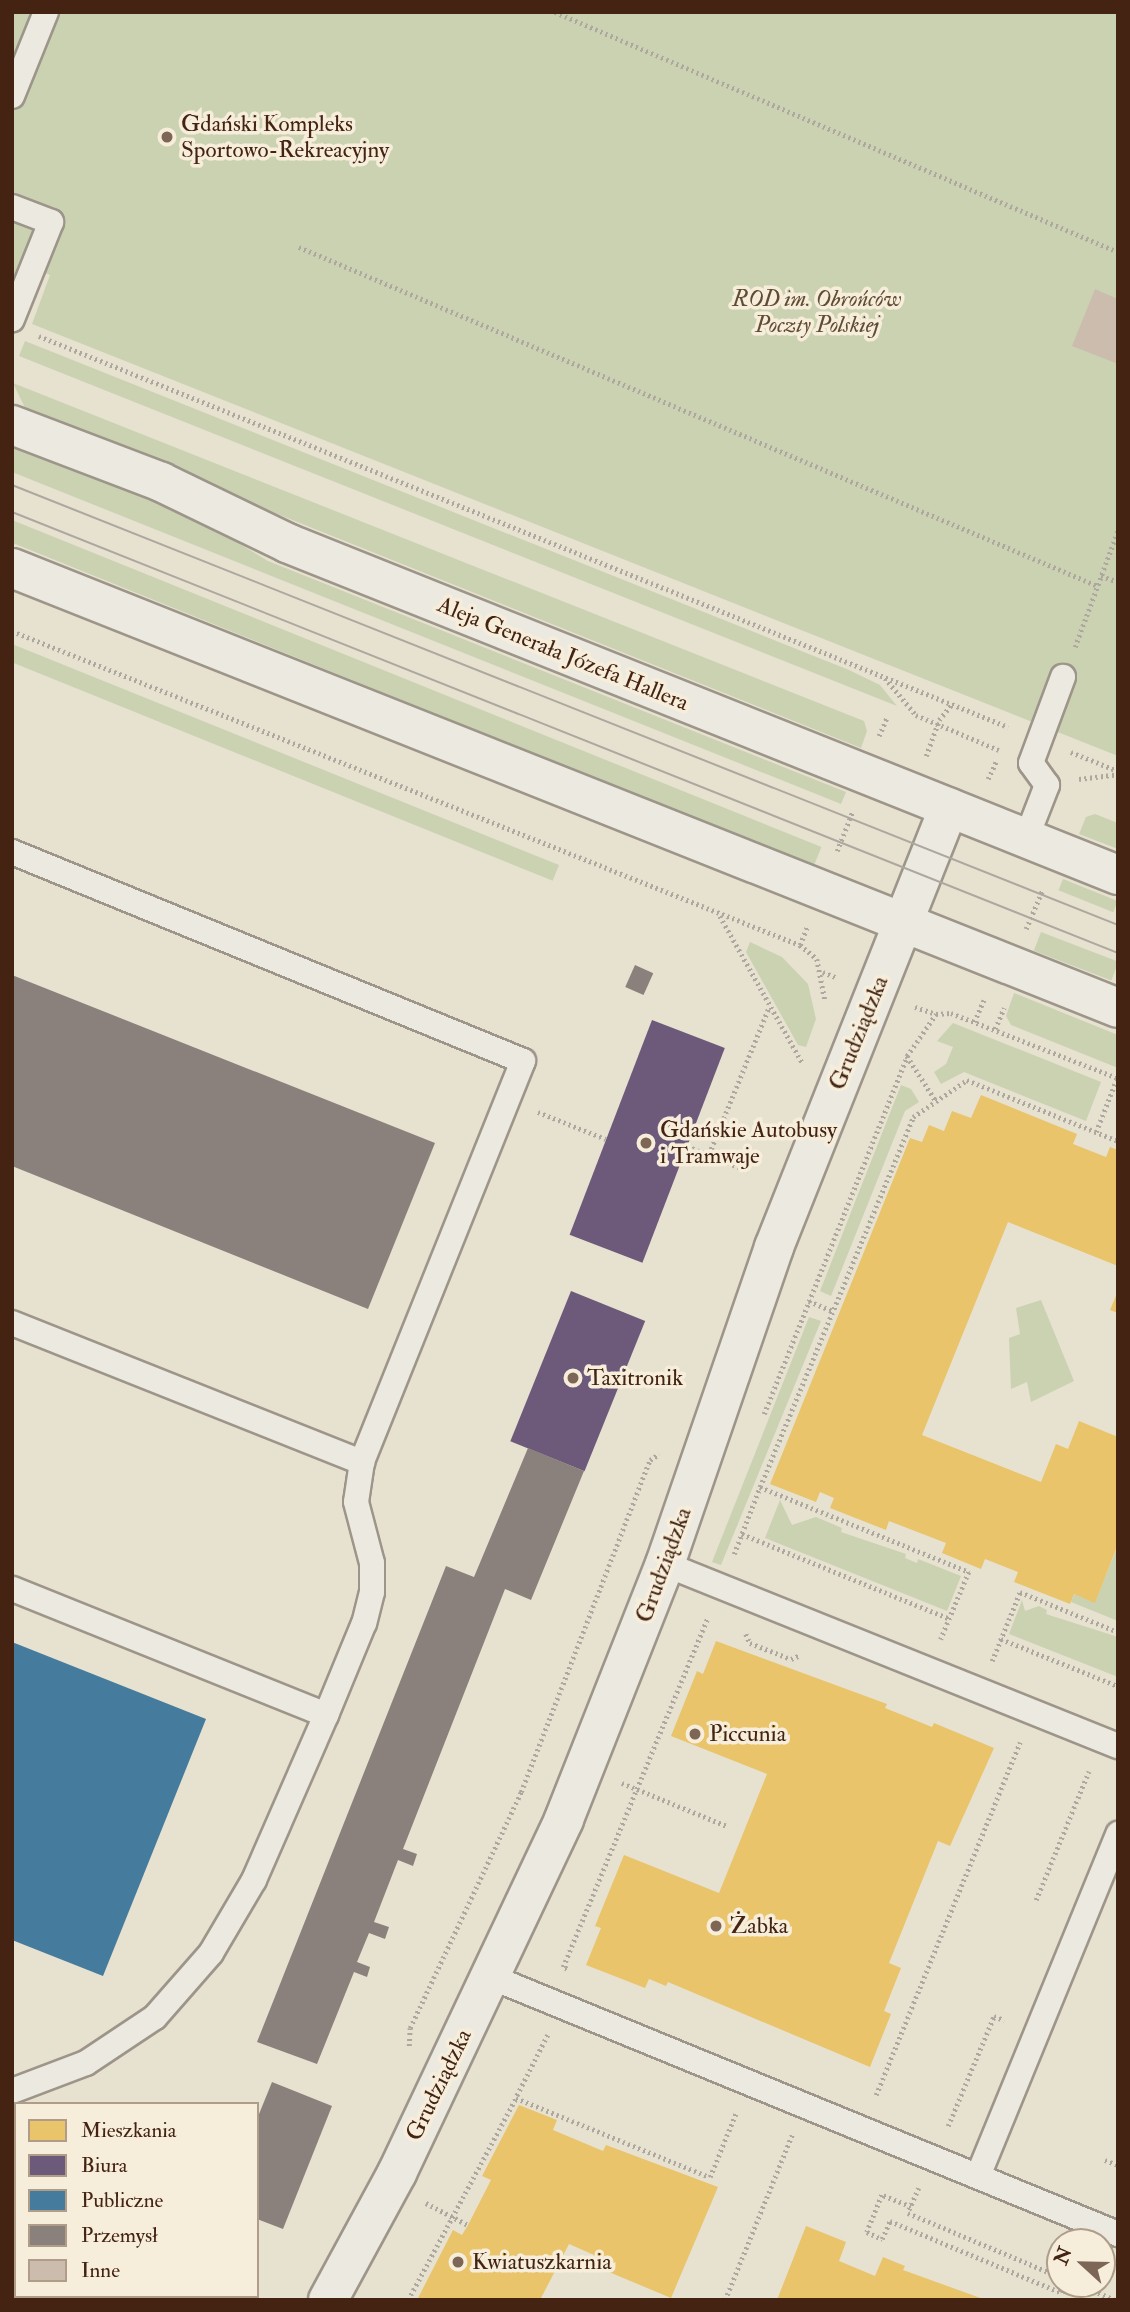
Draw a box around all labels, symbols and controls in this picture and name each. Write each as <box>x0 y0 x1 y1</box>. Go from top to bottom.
place label: Gdański Kompleks Sportowo-Rekreacyjny <box>181 110 389 164</box>
marker: Gdański Kompleks Sportowo-Rekreacyjny <box>159 129 175 145</box>
park label: ROD im. Obrońców Poczty Polskiej <box>732 285 902 339</box>
street label: Aleja Generała Józefa Hallera <box>433 591 693 717</box>
street label: Grudziądzka <box>824 972 894 1094</box>
place label: Gdańskie Autobusy i Tramwaje <box>660 1116 837 1170</box>
marker: Gdańskie Autobusy i Tramwaje <box>638 1135 654 1151</box>
place label: Taxitronik <box>587 1364 683 1392</box>
marker: Taxitronik <box>565 1370 581 1386</box>
street label: Grudziądzka <box>630 1504 698 1626</box>
place label: Piccunia <box>709 1720 786 1748</box>
marker: Piccunia <box>687 1726 703 1742</box>
place label: Żabka <box>730 1912 788 1940</box>
marker: Żabka <box>708 1918 724 1934</box>
street label: Grudziądzka <box>400 2025 478 2145</box>
legend <box>14 2102 259 2298</box>
text: Mieszkania <box>81 2117 177 2144</box>
text: Biura <box>81 2152 127 2179</box>
text: Publiczne <box>81 2187 163 2214</box>
text: Przemysł <box>81 2222 158 2249</box>
north arrow <box>1046 2228 1116 2298</box>
text: N <box>1049 2244 1078 2268</box>
place label: Kwiatuszkarnia <box>472 2248 612 2276</box>
marker: Kwiatuszkarnia <box>450 2254 466 2270</box>
text: Inne <box>81 2257 120 2284</box>

